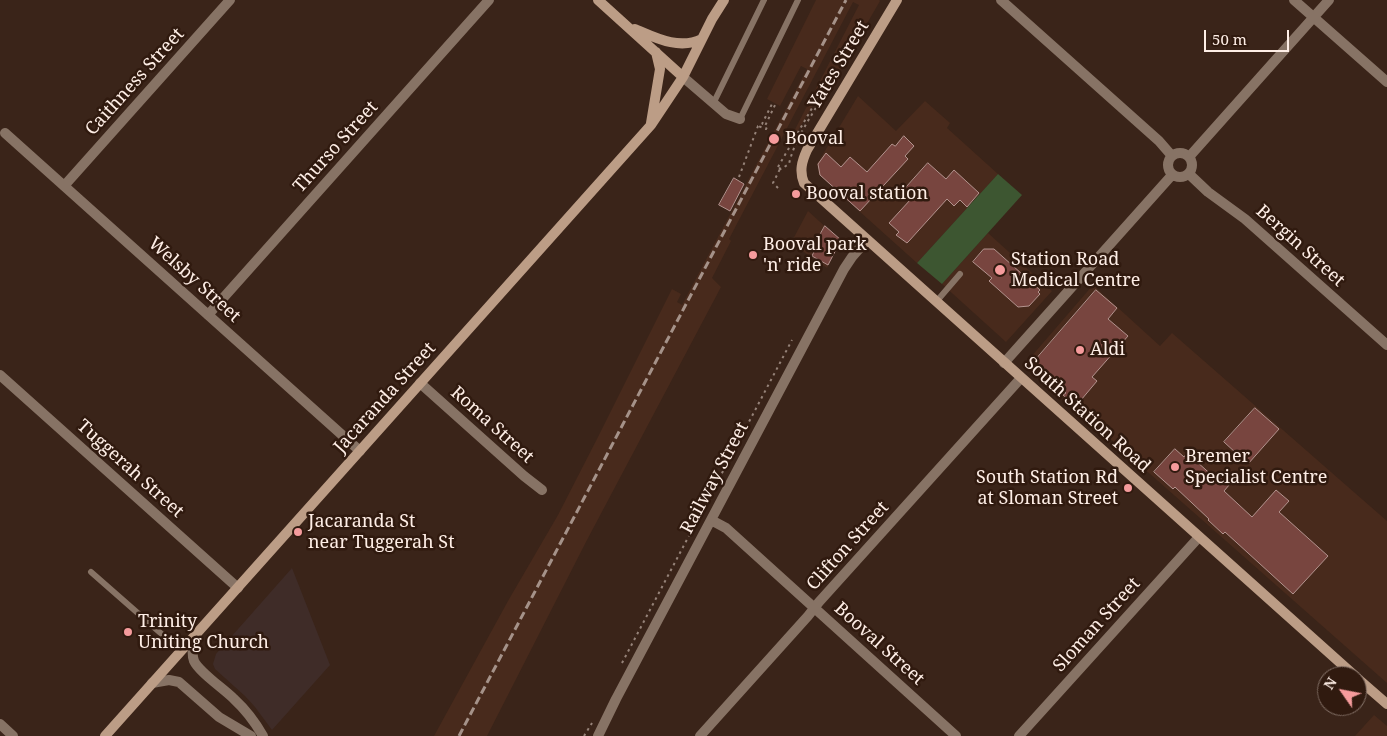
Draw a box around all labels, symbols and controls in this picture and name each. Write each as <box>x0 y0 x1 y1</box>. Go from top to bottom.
street label: Yates Street <box>804 17 874 113</box>
scale bar <box>1207 20 1292 52</box>
street label: Caithness Street <box>81 24 189 140</box>
text: 50 m <box>1212 29 1247 49</box>
street label: Thurso Street <box>289 97 383 197</box>
place label: Booval <box>785 128 844 150</box>
marker: Booval <box>767 132 781 146</box>
place label: Booval station <box>806 183 928 205</box>
marker: Booval station <box>790 188 802 200</box>
street label: Bergin Street <box>1251 201 1349 291</box>
street label: Welsby Street <box>143 233 245 327</box>
place label: Booval park 'n' ride <box>763 234 867 276</box>
marker: Booval park 'n' ride <box>747 249 759 261</box>
place label: Station Road Medical Centre <box>1011 249 1140 292</box>
marker: Station Road Medical Centre <box>993 263 1007 277</box>
street label: Jacaranda Street <box>330 338 440 458</box>
place label: Aldi <box>1090 339 1125 361</box>
marker: Aldi <box>1074 344 1086 356</box>
street label: South Station Road <box>1019 353 1155 477</box>
street label: Roma Street <box>446 382 538 468</box>
street label: Tuggerah Street <box>72 415 188 523</box>
street label: Railway Street <box>676 418 754 538</box>
place label: Bremer Specialist Centre <box>1185 446 1327 488</box>
marker: Bremer Specialist Centre <box>1169 461 1181 473</box>
place label: South Station Rd at Sloman Street <box>976 467 1118 509</box>
marker: South Station Rd at Sloman Street <box>1122 482 1134 494</box>
street label: Clifton Street <box>802 497 894 595</box>
place label: Jacaranda St near Tuggerah St <box>308 511 454 554</box>
marker: Jacaranda St near Tuggerah St <box>292 526 304 538</box>
street label: Sloman Street <box>1049 573 1145 677</box>
street label: Booval Street <box>830 598 928 690</box>
place label: Trinity Uniting Church <box>138 611 269 654</box>
marker: Trinity Uniting Church <box>122 626 134 638</box>
north arrow <box>1317 666 1367 716</box>
text: N <box>1319 673 1341 693</box>

